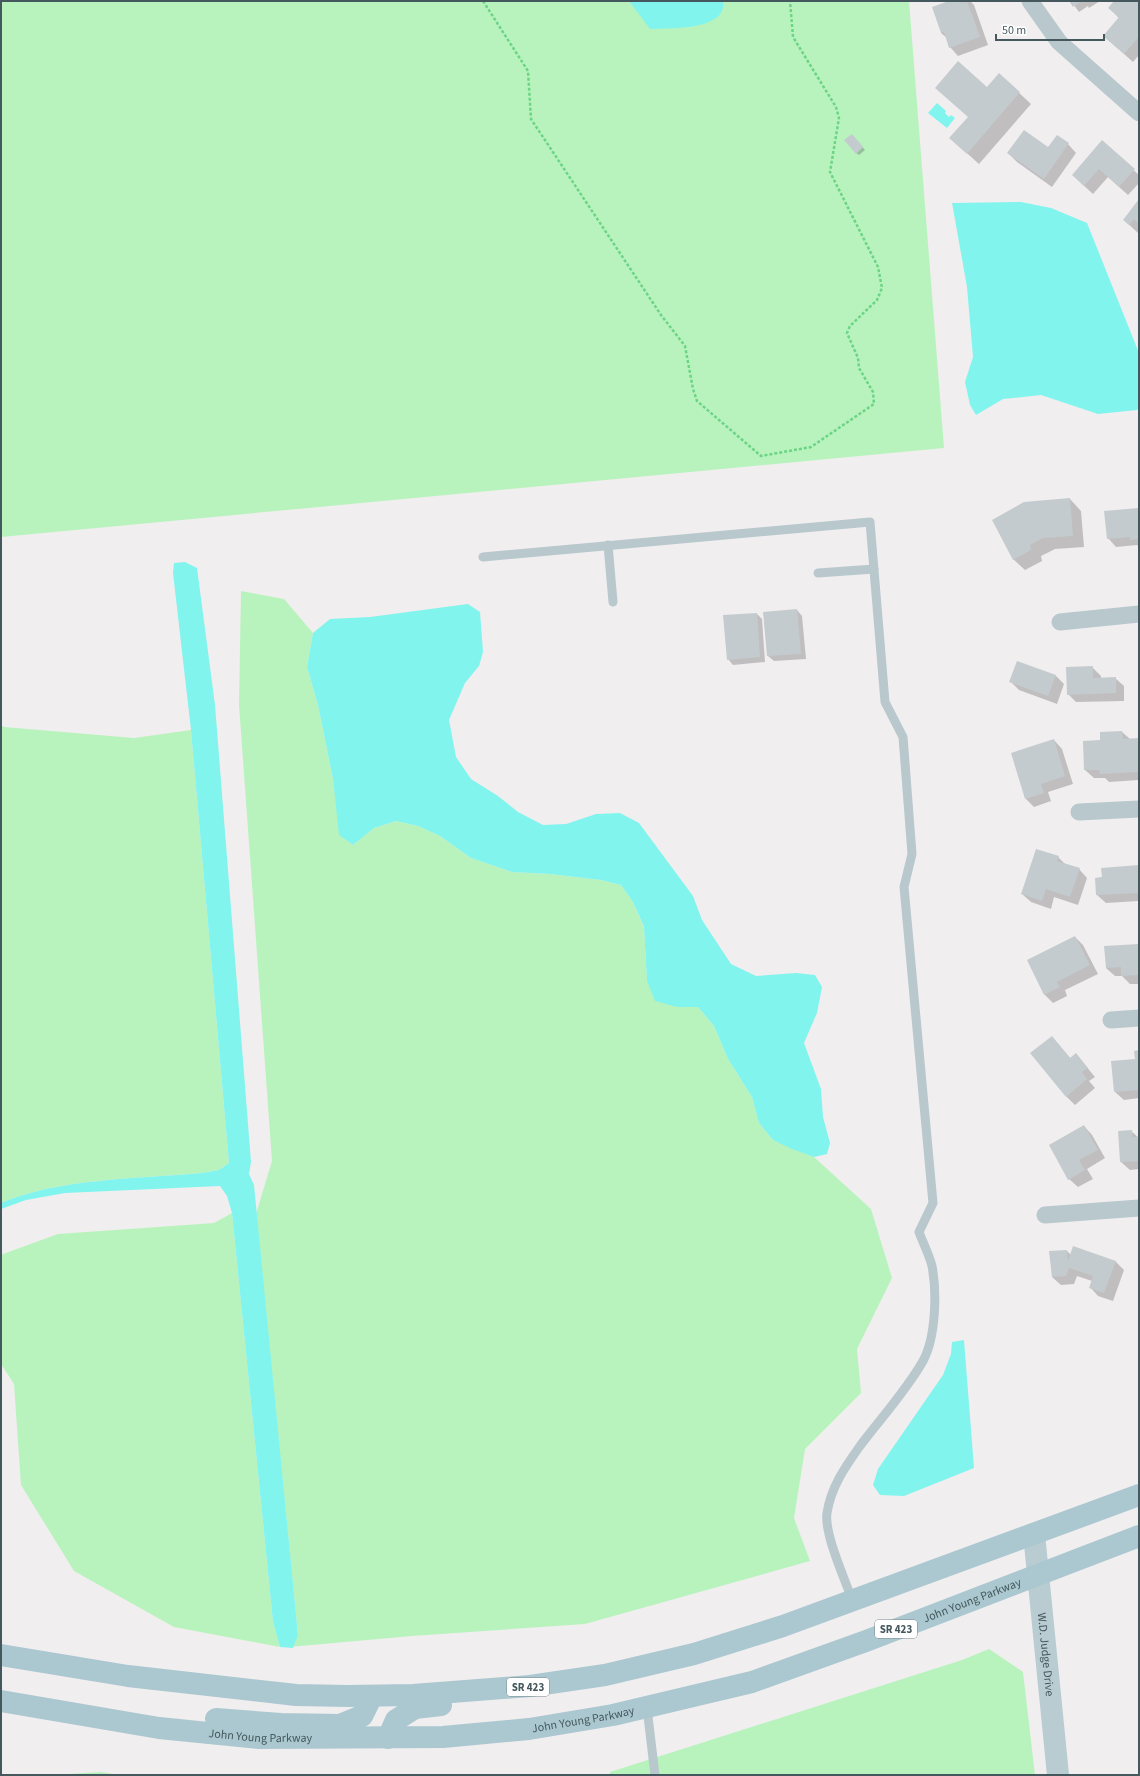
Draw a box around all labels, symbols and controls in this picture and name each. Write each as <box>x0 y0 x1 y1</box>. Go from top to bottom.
scale bar <box>996 16 1104 42</box>
text: 50 m <box>1002 22 1026 39</box>
street label: John Young Parkway <box>921 1573 1024 1627</box>
street label: W.D. Judge Drive <box>1033 1612 1059 1697</box>
road number: SR 423 <box>875 1620 917 1638</box>
road number: SR 423 <box>507 1678 549 1696</box>
street label: John Young Parkway <box>531 1702 636 1737</box>
street label: John Young Parkway <box>208 1725 313 1747</box>

